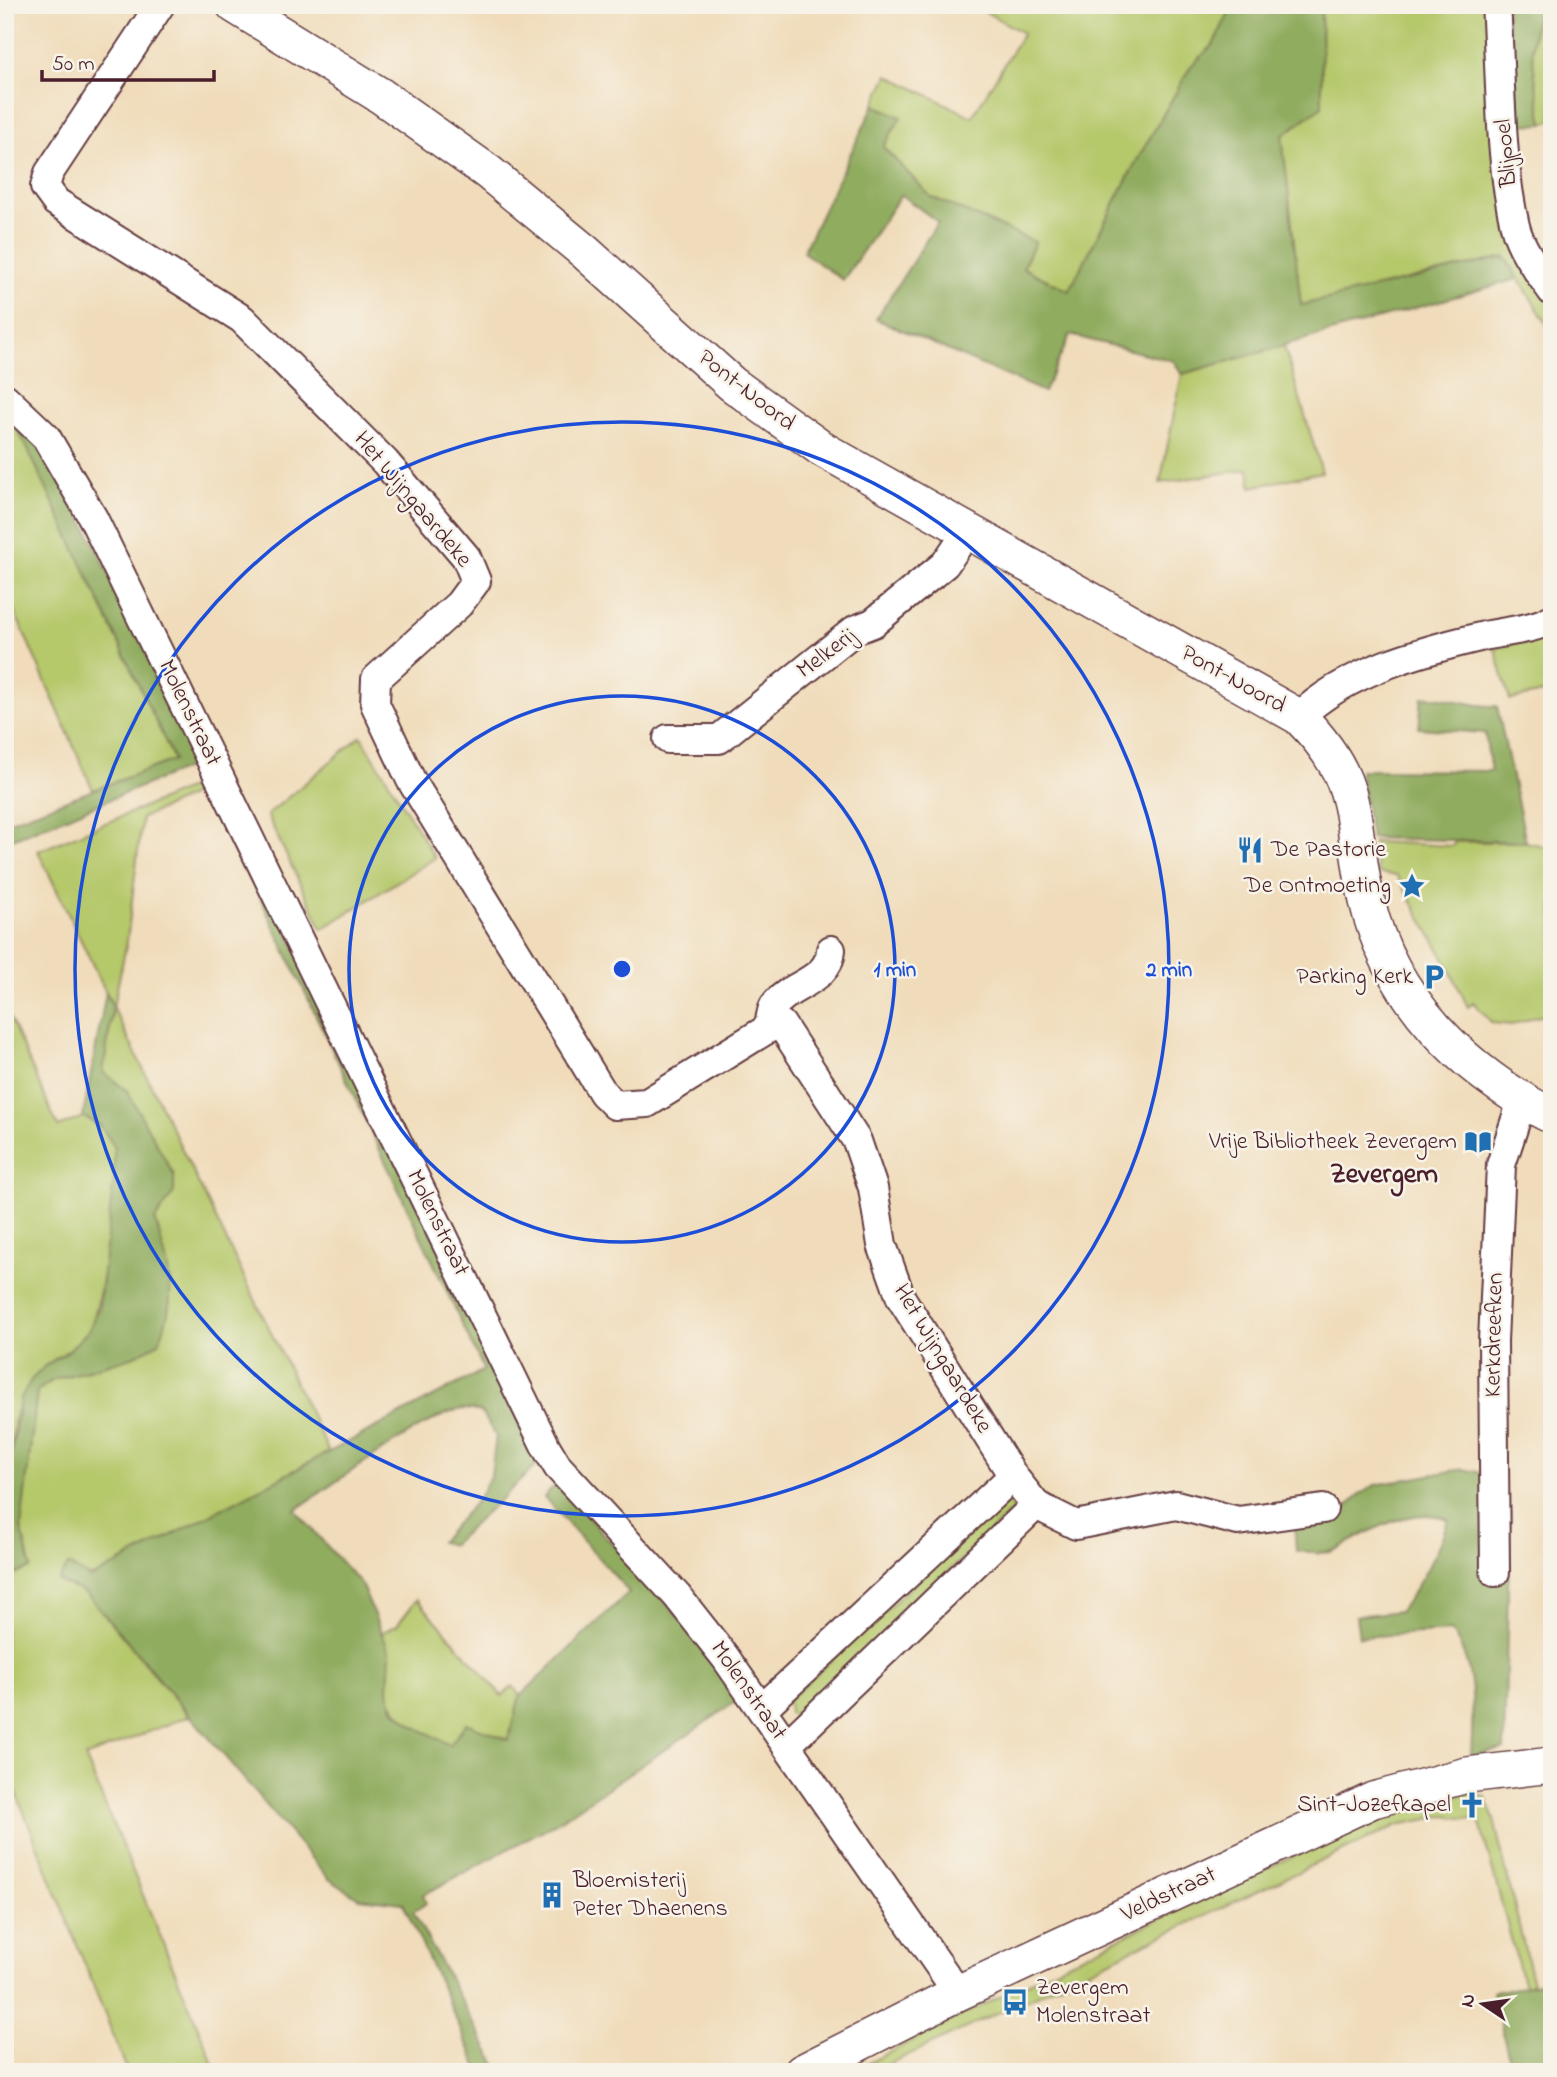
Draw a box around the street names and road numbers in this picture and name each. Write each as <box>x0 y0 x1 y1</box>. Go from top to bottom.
street label: Blijpoel <box>1487 118 1527 189</box>
street label: Pont-Noord <box>690 342 803 441</box>
street label: Het Wijngaardeke <box>344 424 480 576</box>
street label: Melkerij <box>790 619 865 688</box>
street label: Pont-Noord <box>1174 637 1293 724</box>
street label: Molenstraat <box>148 654 230 772</box>
street label: Molenstraat <box>396 1164 478 1282</box>
street label: Kerkdreefken <box>1476 1272 1514 1398</box>
street label: Het Wijngaardeke <box>883 1277 1001 1441</box>
street label: Molenstraat <box>701 1634 795 1748</box>
street label: Veldstraat <box>1115 1858 1222 1933</box>

